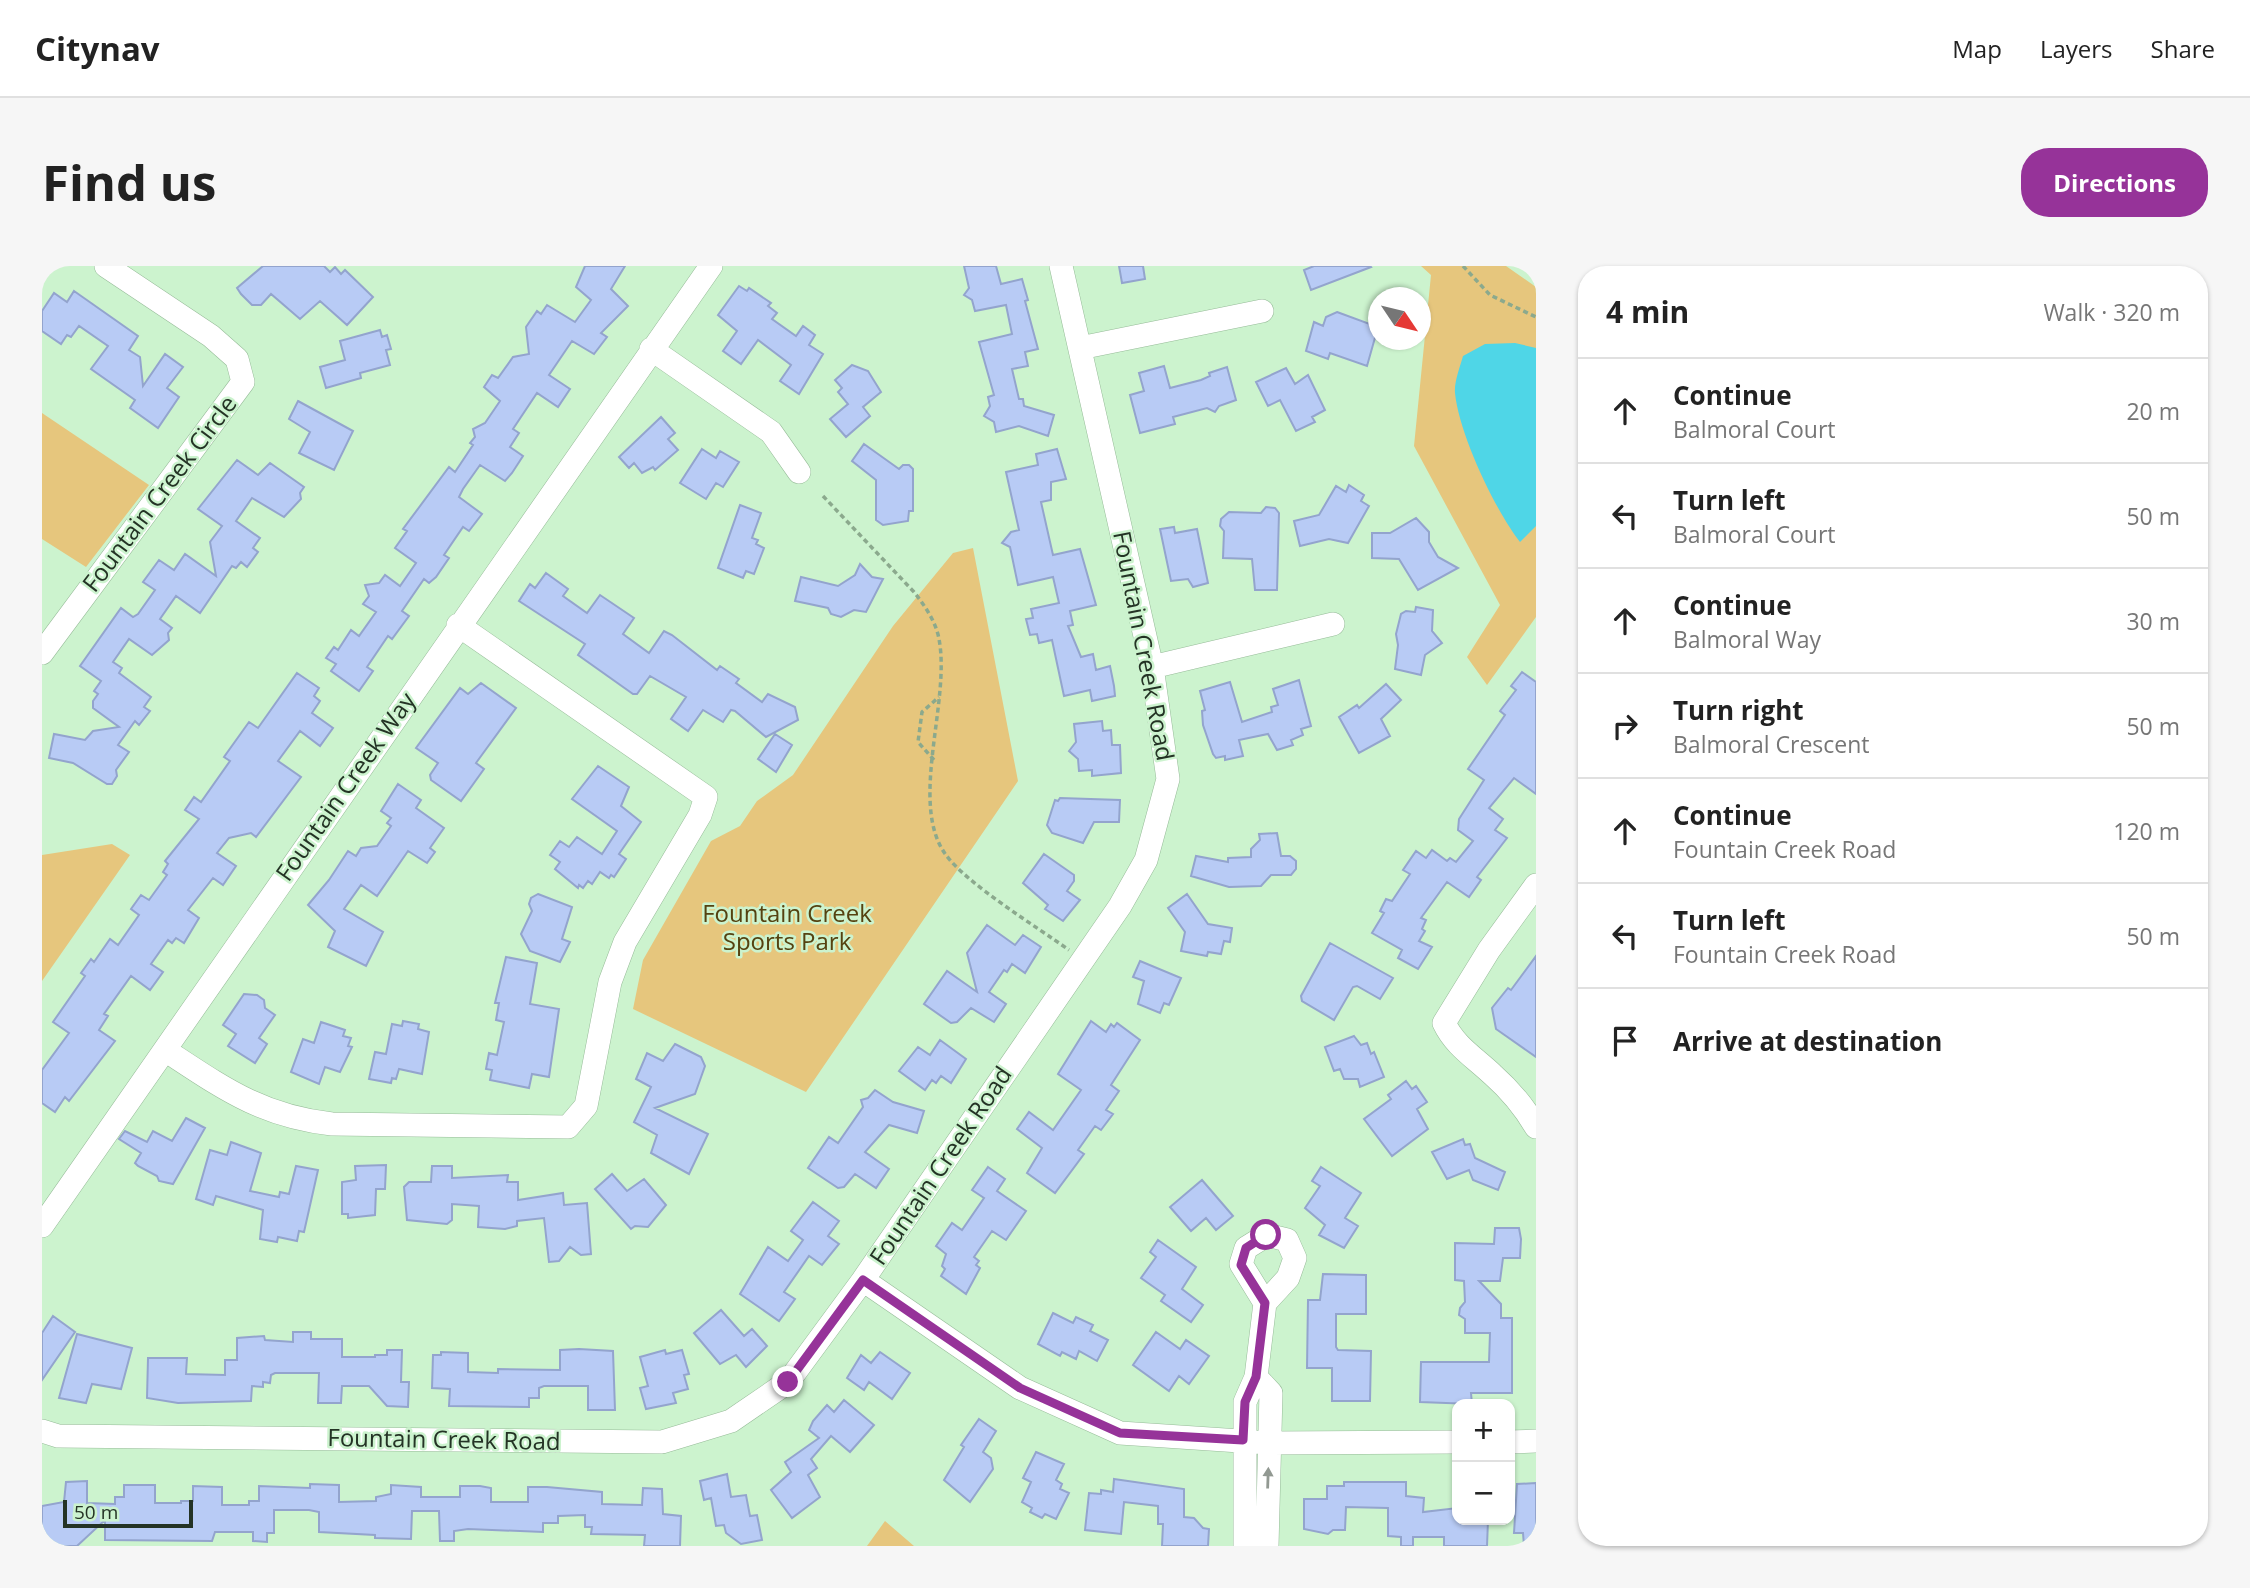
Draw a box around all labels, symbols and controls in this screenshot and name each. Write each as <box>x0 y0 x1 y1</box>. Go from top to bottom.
text: Citynav <box>35 26 160 71</box>
text: Map <box>1952 32 2002 65</box>
text: Layers <box>2040 32 2113 65</box>
text: Share <box>2151 32 2215 65</box>
button: Directions <box>2021 148 2208 217</box>
text: Find us <box>42 149 216 215</box>
north arrow <box>1368 287 1431 350</box>
text: 4 min <box>1606 291 1689 332</box>
text: Walk · 320 m <box>2043 296 2180 328</box>
text: Continue <box>1673 377 1792 413</box>
street label: Fountain Creek Circle <box>74 388 244 598</box>
icon: ahead <box>1606 392 1644 430</box>
text: 20 m <box>2126 395 2180 427</box>
text: Balmoral Court <box>1673 413 1836 445</box>
text: Turn left <box>1673 482 1785 518</box>
icon: left <box>1606 497 1644 535</box>
text: 50 m <box>2126 500 2180 532</box>
text: Balmoral Court <box>1673 518 1836 550</box>
street label: Fountain Creek Road <box>1106 528 1183 763</box>
text: Continue <box>1673 587 1792 623</box>
icon: ahead <box>1606 602 1644 640</box>
text: 30 m <box>2126 605 2180 637</box>
text: Balmoral Way <box>1673 623 1821 655</box>
street label: Fountain Creek Way <box>267 684 423 887</box>
text: Turn right <box>1673 692 1804 728</box>
icon: right <box>1606 707 1644 745</box>
text: 50 m <box>2126 710 2180 742</box>
text: Balmoral Crescent <box>1673 728 1870 760</box>
text: Continue <box>1673 797 1792 833</box>
icon: ahead <box>1606 812 1644 850</box>
text: 120 m <box>2113 815 2180 847</box>
text: Fountain Creek Road <box>1673 833 1896 865</box>
park label: Fountain Creek Sports Park <box>702 896 872 957</box>
text: Turn left <box>1673 902 1785 938</box>
icon: left <box>1606 917 1644 955</box>
text: 50 m <box>2126 920 2180 952</box>
text: Fountain Creek Road <box>1673 938 1896 970</box>
icon: arrive <box>1606 1022 1644 1060</box>
text: Arrive at destination <box>1673 1023 1942 1059</box>
street label: Fountain Creek Road <box>861 1059 1019 1271</box>
route start <box>1250 1219 1281 1250</box>
route end <box>772 1366 803 1397</box>
map controls <box>1452 1399 1515 1525</box>
button: + <box>1452 1399 1515 1462</box>
street label: Fountain Creek Road <box>327 1420 561 1457</box>
button: − <box>1452 1462 1515 1525</box>
one-way arrow <box>1263 1467 1274 1489</box>
scale bar <box>63 1497 192 1529</box>
text: 50 m <box>74 1499 118 1525</box>

